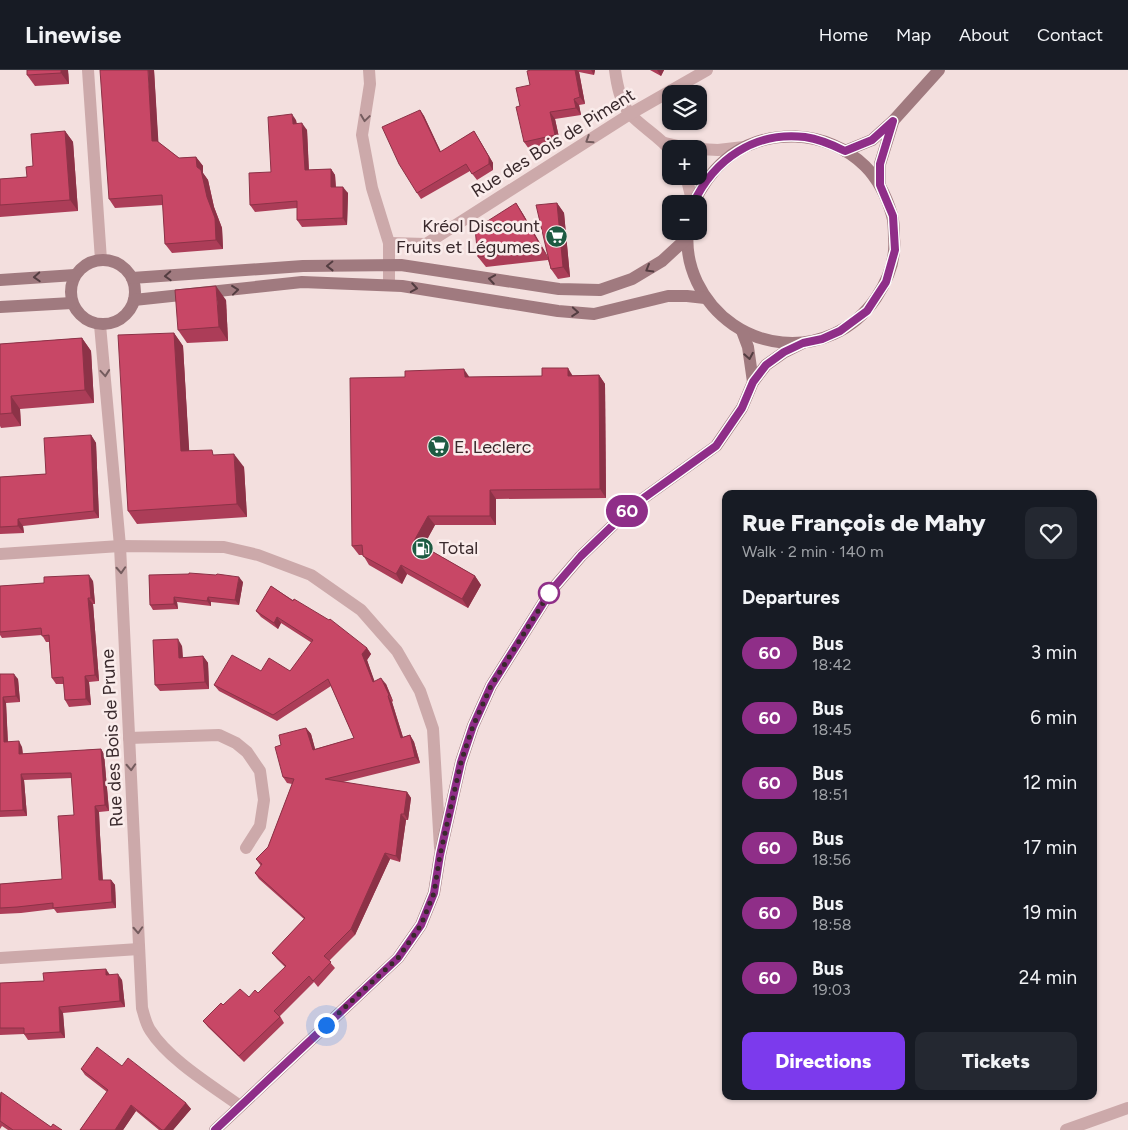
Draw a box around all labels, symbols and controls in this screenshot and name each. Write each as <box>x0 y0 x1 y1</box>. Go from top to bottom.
text: Linewise <box>25 20 121 49</box>
text: Home <box>819 24 868 46</box>
text: Map <box>896 24 931 46</box>
text: About <box>959 24 1009 46</box>
text: Contact <box>1037 24 1103 46</box>
street label: Rue des Bois de Piment <box>467 84 639 202</box>
map controls <box>662 85 707 240</box>
button: layers <box>662 85 707 130</box>
one-way arrow <box>360 114 370 123</box>
one-way arrow <box>586 134 595 143</box>
button: + <box>662 140 707 185</box>
button: − <box>662 195 707 240</box>
place label: Kréol Discount Fruits et Légumes <box>396 215 540 258</box>
supermarket icon: Kréol Discount Fruits et Légumes <box>544 224 568 248</box>
one-way arrow <box>326 261 334 271</box>
one-way arrow <box>646 262 655 272</box>
one-way arrow <box>164 270 172 281</box>
one-way arrow <box>33 272 41 283</box>
one-way arrow <box>488 274 496 285</box>
one-way arrow <box>410 282 419 292</box>
one-way arrow <box>231 284 239 295</box>
one-way arrow <box>571 306 579 317</box>
one-way arrow <box>744 352 754 361</box>
one-way arrow <box>99 370 110 378</box>
supermarket icon: E. Leclerc <box>426 435 450 459</box>
place label: E. Leclerc <box>454 436 532 458</box>
line badge: 60 <box>604 495 650 527</box>
text: 60 <box>616 500 638 522</box>
button: heart <box>1025 507 1077 559</box>
text: Rue François de Mahy <box>742 508 986 537</box>
fuel station icon: Total <box>411 536 435 560</box>
place label: Total <box>439 537 478 559</box>
text: Walk · 2 min · 140 m <box>742 542 884 561</box>
one-way arrow <box>115 566 126 574</box>
unlabelled marker <box>538 582 560 604</box>
text: Departures <box>742 586 840 609</box>
text: Bus <box>812 632 843 655</box>
text: 3 min <box>1031 641 1077 664</box>
text: 60 <box>758 642 781 664</box>
street label: Rue des Bois de Prune <box>96 648 128 828</box>
text: 18:42 <box>812 655 851 674</box>
text: Bus <box>812 697 843 720</box>
text: 6 min <box>1030 706 1077 729</box>
text: 60 <box>758 707 781 729</box>
text: 18:45 <box>812 720 852 739</box>
text: Bus <box>812 762 843 785</box>
one-way arrow <box>125 764 136 772</box>
text: 12 min <box>1023 771 1077 794</box>
text: 60 <box>758 772 781 794</box>
text: 18:51 <box>812 785 848 804</box>
text: Bus <box>812 827 843 850</box>
text: 17 min <box>1023 836 1077 859</box>
text: 60 <box>758 837 781 859</box>
text: 18:56 <box>812 850 851 869</box>
text: Bus <box>812 892 843 915</box>
text: 19 min <box>1023 901 1077 924</box>
text: 60 <box>758 902 781 924</box>
text: 18:58 <box>812 915 852 934</box>
one-way arrow <box>133 926 144 934</box>
text: Bus <box>812 957 843 980</box>
text: 24 min <box>1019 966 1077 989</box>
text: 60 <box>758 967 781 989</box>
text: 19:03 <box>812 980 851 999</box>
your location <box>314 1013 339 1038</box>
button: Directions <box>742 1032 905 1090</box>
button: Tickets <box>915 1032 1077 1090</box>

